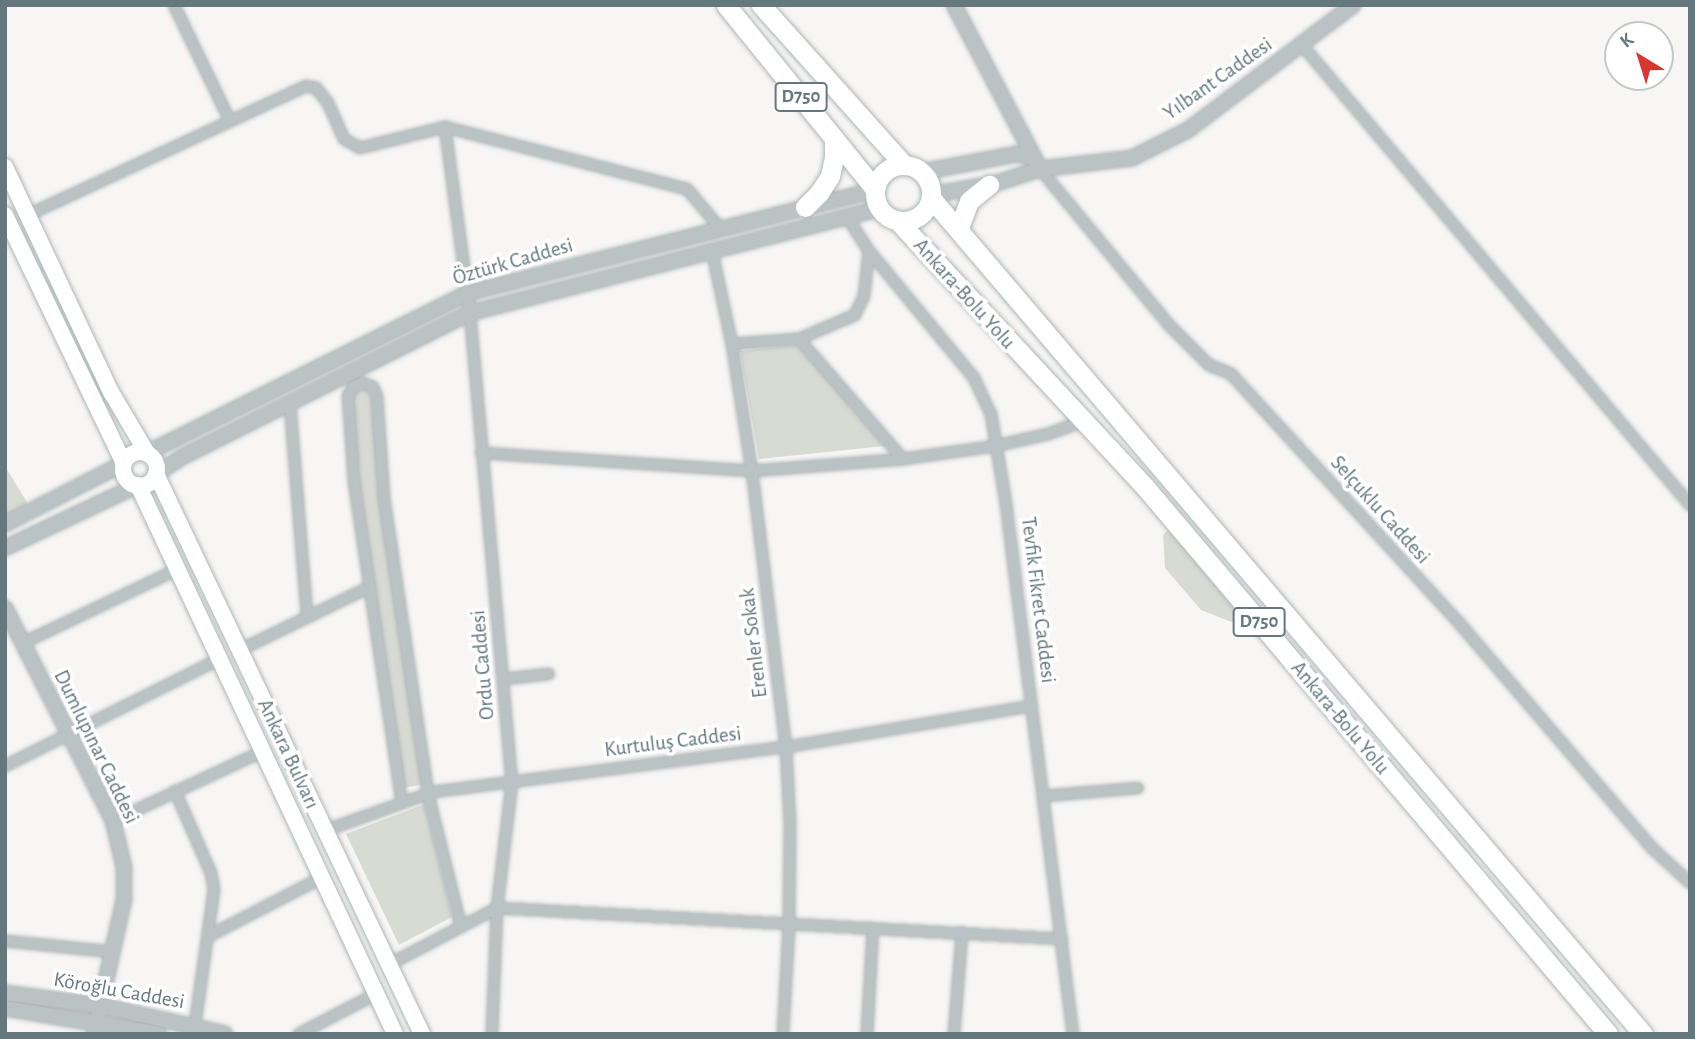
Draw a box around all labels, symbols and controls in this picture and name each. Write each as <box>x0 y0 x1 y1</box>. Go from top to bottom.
north arrow <box>1604 21 1674 91</box>
text: K <box>1617 30 1637 52</box>
street label: Yılbant Caddesi <box>1159 32 1277 126</box>
road number: D750 <box>773 82 829 113</box>
street label: Öztürk Caddesi <box>450 233 576 291</box>
street label: Ankara-Bolu Yolu <box>908 233 1020 355</box>
street label: Selçuklu Caddesi <box>1325 451 1435 569</box>
street label: Tevfik Fikret Caddesi <box>1015 515 1061 685</box>
street label: Erenler Sokak <box>735 587 773 699</box>
road number: D750 <box>1231 607 1287 638</box>
street label: Ordu Caddesi <box>466 609 500 721</box>
street label: Ankara-Bolu Yolu <box>1285 656 1395 780</box>
street label: Dumlupınar Caddesi <box>48 666 144 828</box>
street label: Ankara Bulvarı <box>252 695 324 813</box>
street label: Kurtuluş Caddesi <box>603 721 743 763</box>
street label: Köroğlu Caddesi <box>51 967 187 1015</box>

